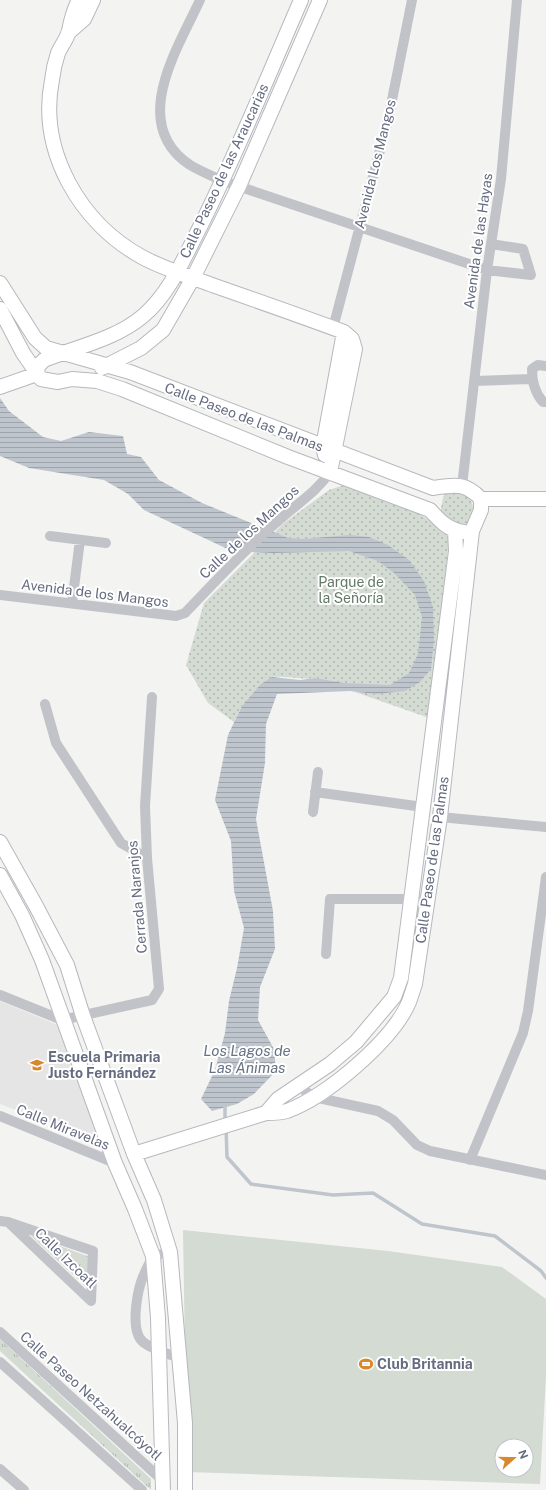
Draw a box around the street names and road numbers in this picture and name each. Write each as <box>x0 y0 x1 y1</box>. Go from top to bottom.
street label: Calle Paseo de las Araucarias <box>176 81 272 261</box>
street label: Avenida Los Mangos <box>351 98 399 230</box>
street label: Avenida de las Hayas <box>461 172 495 310</box>
street label: Calle Paseo de las Palmas <box>163 379 325 455</box>
street label: Calle de los Mangos <box>196 482 302 582</box>
street label: Avenida de los Mangos <box>20 576 170 610</box>
street label: Calle Paseo de las Palmas <box>412 776 452 944</box>
street label: Cerrada Naranjos <box>124 840 150 954</box>
street label: Calle Miravelas <box>14 1101 112 1153</box>
street label: Calle Izcoatl <box>32 1225 100 1291</box>
street label: Calle Paseo Netzahualcóyotl <box>17 1328 165 1464</box>

